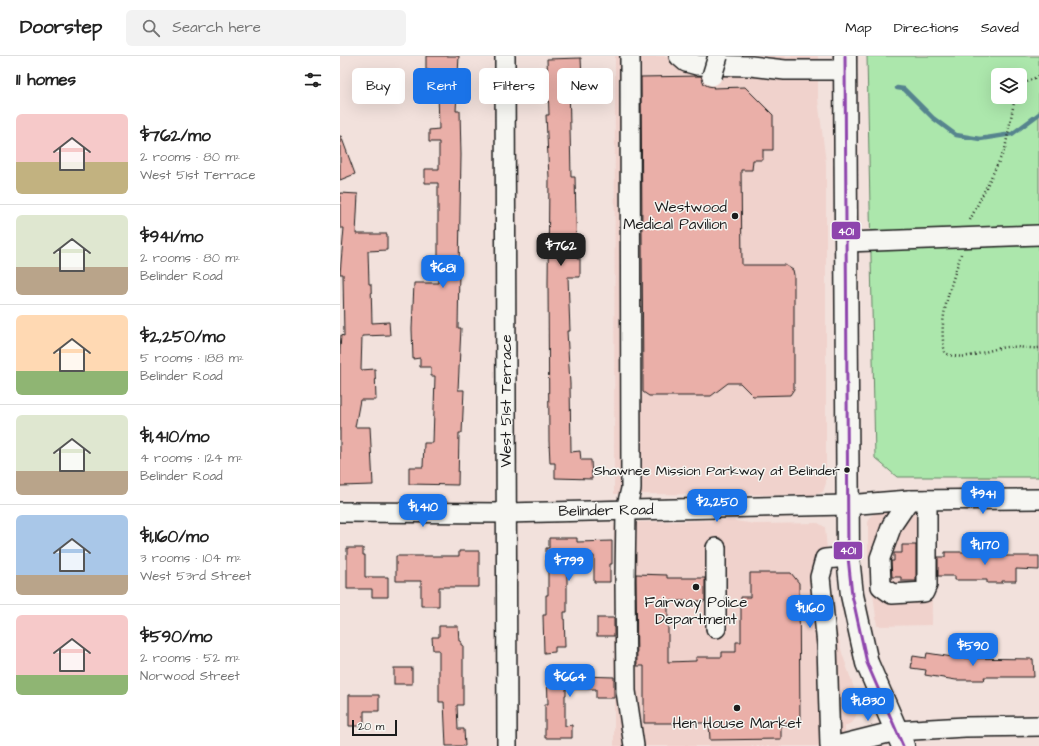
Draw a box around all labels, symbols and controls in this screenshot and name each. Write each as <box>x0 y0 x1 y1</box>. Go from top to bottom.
search box <box>126 10 406 46</box>
text: Doorstep <box>20 14 102 41</box>
icon: search <box>140 17 162 39</box>
text: Search here <box>172 17 261 38</box>
text: Map <box>845 18 872 38</box>
text: Directions <box>894 18 959 38</box>
text: Saved <box>981 18 1019 38</box>
text: 11 homes <box>16 68 76 92</box>
chip: Buy <box>352 68 405 104</box>
chip: Rent <box>413 68 471 104</box>
chip: Filters <box>479 68 549 104</box>
chip: New <box>557 68 613 104</box>
map controls <box>991 68 1027 104</box>
button: layers <box>991 68 1027 104</box>
icon: filters <box>302 69 324 91</box>
text: $762/mo <box>140 124 211 148</box>
icon: home <box>48 130 96 178</box>
text: 2 rooms · 80 m² <box>140 148 240 166</box>
text: West 51st Terrace <box>140 166 255 184</box>
place label: Westwood Medical Pavilion <box>623 197 727 235</box>
marker: Westwood Medical Pavilion <box>730 211 740 221</box>
line badge: 401 <box>831 221 861 240</box>
text: 401 <box>838 224 855 239</box>
text: $941/mo <box>140 225 203 249</box>
icon: home <box>48 231 96 279</box>
pin: $762 <box>537 233 585 267</box>
text: $762 <box>546 237 576 255</box>
text: 2 rooms · 80 m² <box>140 249 240 267</box>
pin: $681 <box>419 255 467 289</box>
text: $681 <box>430 259 456 277</box>
text: Belinder Road <box>140 267 223 285</box>
text: $2,250/mo <box>140 325 225 349</box>
icon: home <box>48 331 96 379</box>
street label: West 51st Terrace <box>496 334 517 468</box>
text: 5 rooms · 188 m² <box>140 349 244 367</box>
text: Belinder Road <box>140 367 223 385</box>
text: $1,410/mo <box>140 425 210 449</box>
icon: home <box>48 431 96 479</box>
text: 4 rooms · 124 m² <box>140 449 243 467</box>
place label: Shawnee Mission Parkway at Belinder <box>594 461 840 481</box>
marker: Shawnee Mission Parkway at Belinder <box>842 465 852 475</box>
text: Belinder Road <box>140 467 223 485</box>
pin: $941 <box>959 481 1007 515</box>
text: $941 <box>970 485 996 503</box>
pin: $2,250 <box>684 489 750 523</box>
text: $2,250 <box>696 493 738 511</box>
pin: $1,410 <box>390 494 456 528</box>
text: $1,410 <box>408 498 438 516</box>
street label: Belinder Road <box>558 499 654 522</box>
text: $1,160/mo <box>140 525 209 549</box>
icon: home <box>48 531 96 579</box>
pin: $1,170 <box>952 532 1018 566</box>
text: $1,170 <box>970 536 1000 554</box>
line badge: 401 <box>833 541 863 560</box>
text: 401 <box>840 543 857 558</box>
pin: $799 <box>545 548 593 582</box>
text: 3 rooms · 104 m² <box>140 549 241 567</box>
text: $799 <box>554 552 584 570</box>
text: West 53rd Street <box>140 567 251 585</box>
marker: Fairway Police Department <box>691 582 701 592</box>
place label: Fairway Police Department <box>645 592 747 630</box>
pin: $1,160 <box>777 595 843 629</box>
text: $1,160 <box>795 599 825 617</box>
text: $590/mo <box>140 625 212 649</box>
icon: home <box>48 631 96 679</box>
pin: $590 <box>949 633 997 667</box>
text: $590 <box>957 637 989 655</box>
text: 2 rooms · 52 m² <box>140 649 240 667</box>
pin: $664 <box>546 664 594 698</box>
text: Norwood Street <box>140 667 240 685</box>
text: $664 <box>554 668 586 686</box>
pin: $1,830 <box>835 688 901 722</box>
text: $1,830 <box>851 692 885 710</box>
marker: Hen House Market <box>732 703 742 713</box>
place label: Hen House Market <box>672 713 802 734</box>
scale bar <box>352 718 397 737</box>
text: 20 m <box>358 719 384 734</box>

